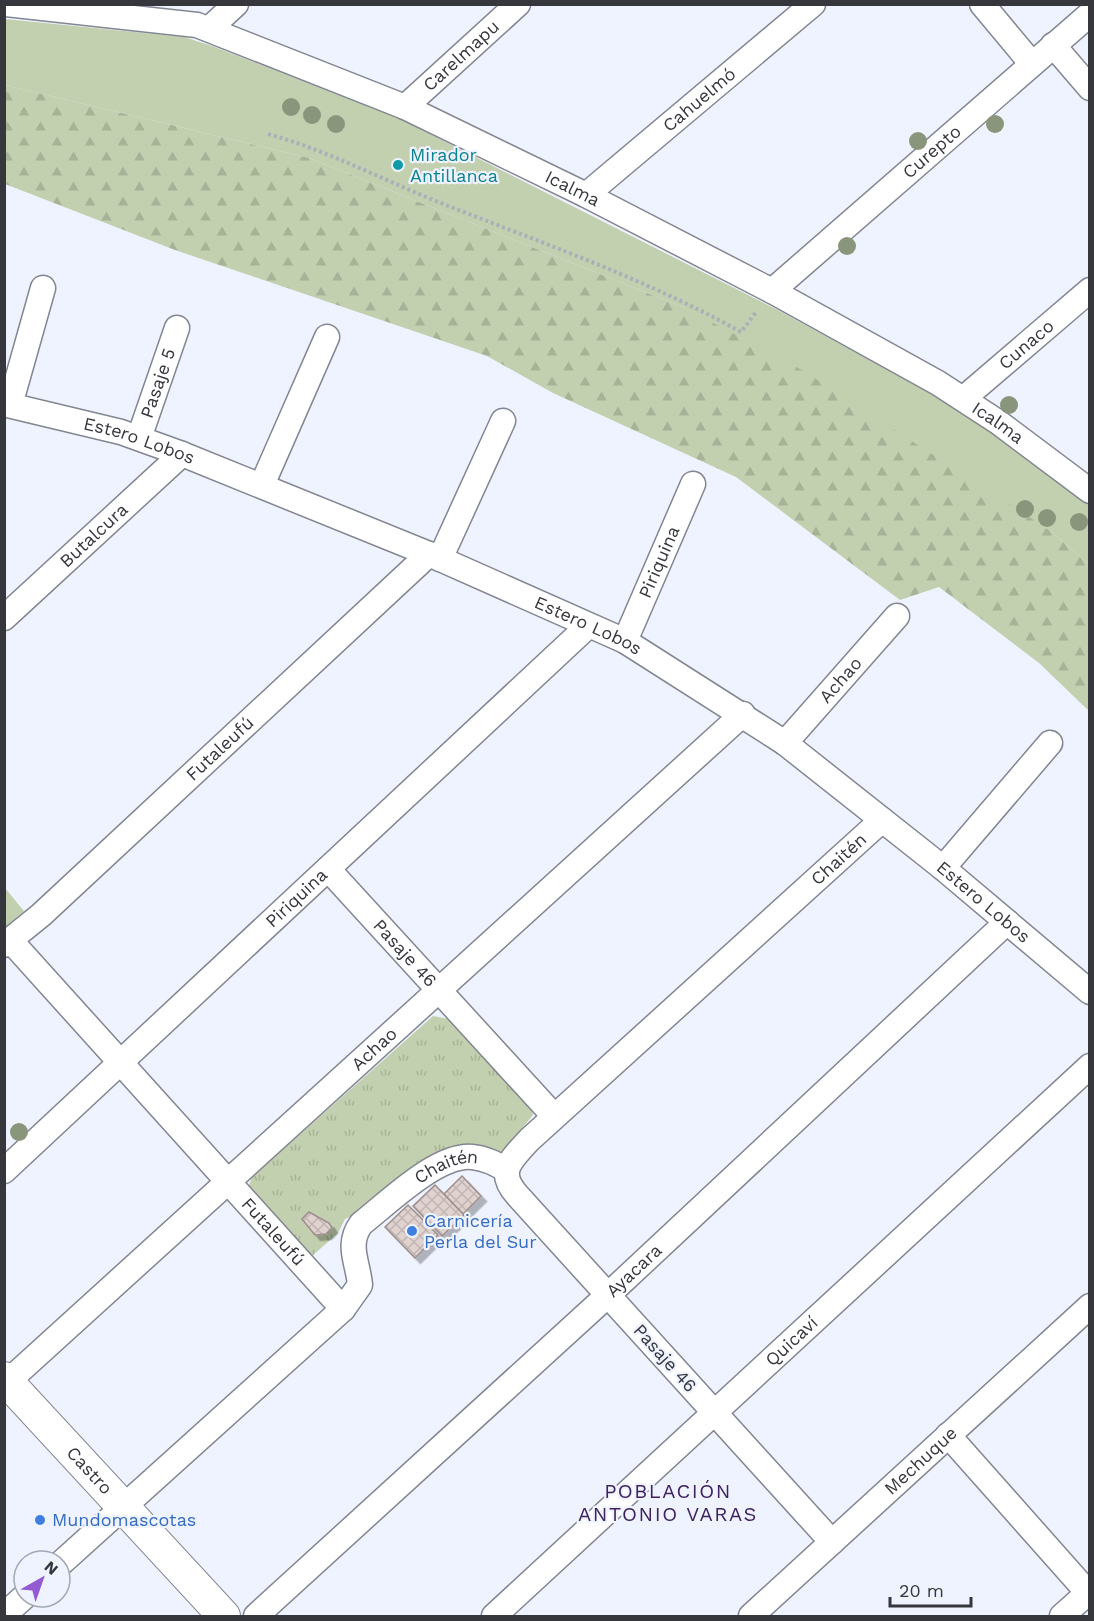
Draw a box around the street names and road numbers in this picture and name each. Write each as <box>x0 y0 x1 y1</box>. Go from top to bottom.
street label: Carelmapu <box>419 16 503 95</box>
street label: Cahuelmó <box>658 63 740 136</box>
street label: Curepto <box>898 120 965 182</box>
street label: Icalma <box>542 166 604 210</box>
street label: Cunaco <box>994 315 1058 374</box>
street label: Pasaje 5 <box>136 345 179 421</box>
street label: Icalma <box>968 397 1028 448</box>
street label: Estero Lobos <box>81 412 198 468</box>
street label: Butalcura <box>55 499 132 571</box>
street label: Piriquina <box>634 523 684 601</box>
street label: Estero Lobos <box>531 591 646 659</box>
street label: Achao <box>814 652 866 707</box>
street label: Futaleufú <box>182 712 258 785</box>
street label: Chaitén <box>806 828 871 889</box>
street label: Estero Lobos <box>933 856 1035 947</box>
street label: Piriquina <box>261 864 331 931</box>
street label: Pasaje 46 <box>369 915 441 991</box>
street label: Achao <box>347 1023 401 1074</box>
street label: Chaitén <box>410 1146 479 1188</box>
street label: Futaleufú <box>238 1193 310 1270</box>
street label: Ayacara <box>602 1239 666 1301</box>
street label: Quicaví <box>761 1312 822 1370</box>
street label: Pasaje 46 <box>629 1319 701 1396</box>
street label: Mechuque <box>880 1422 961 1499</box>
street label: Castro <box>63 1442 117 1498</box>

